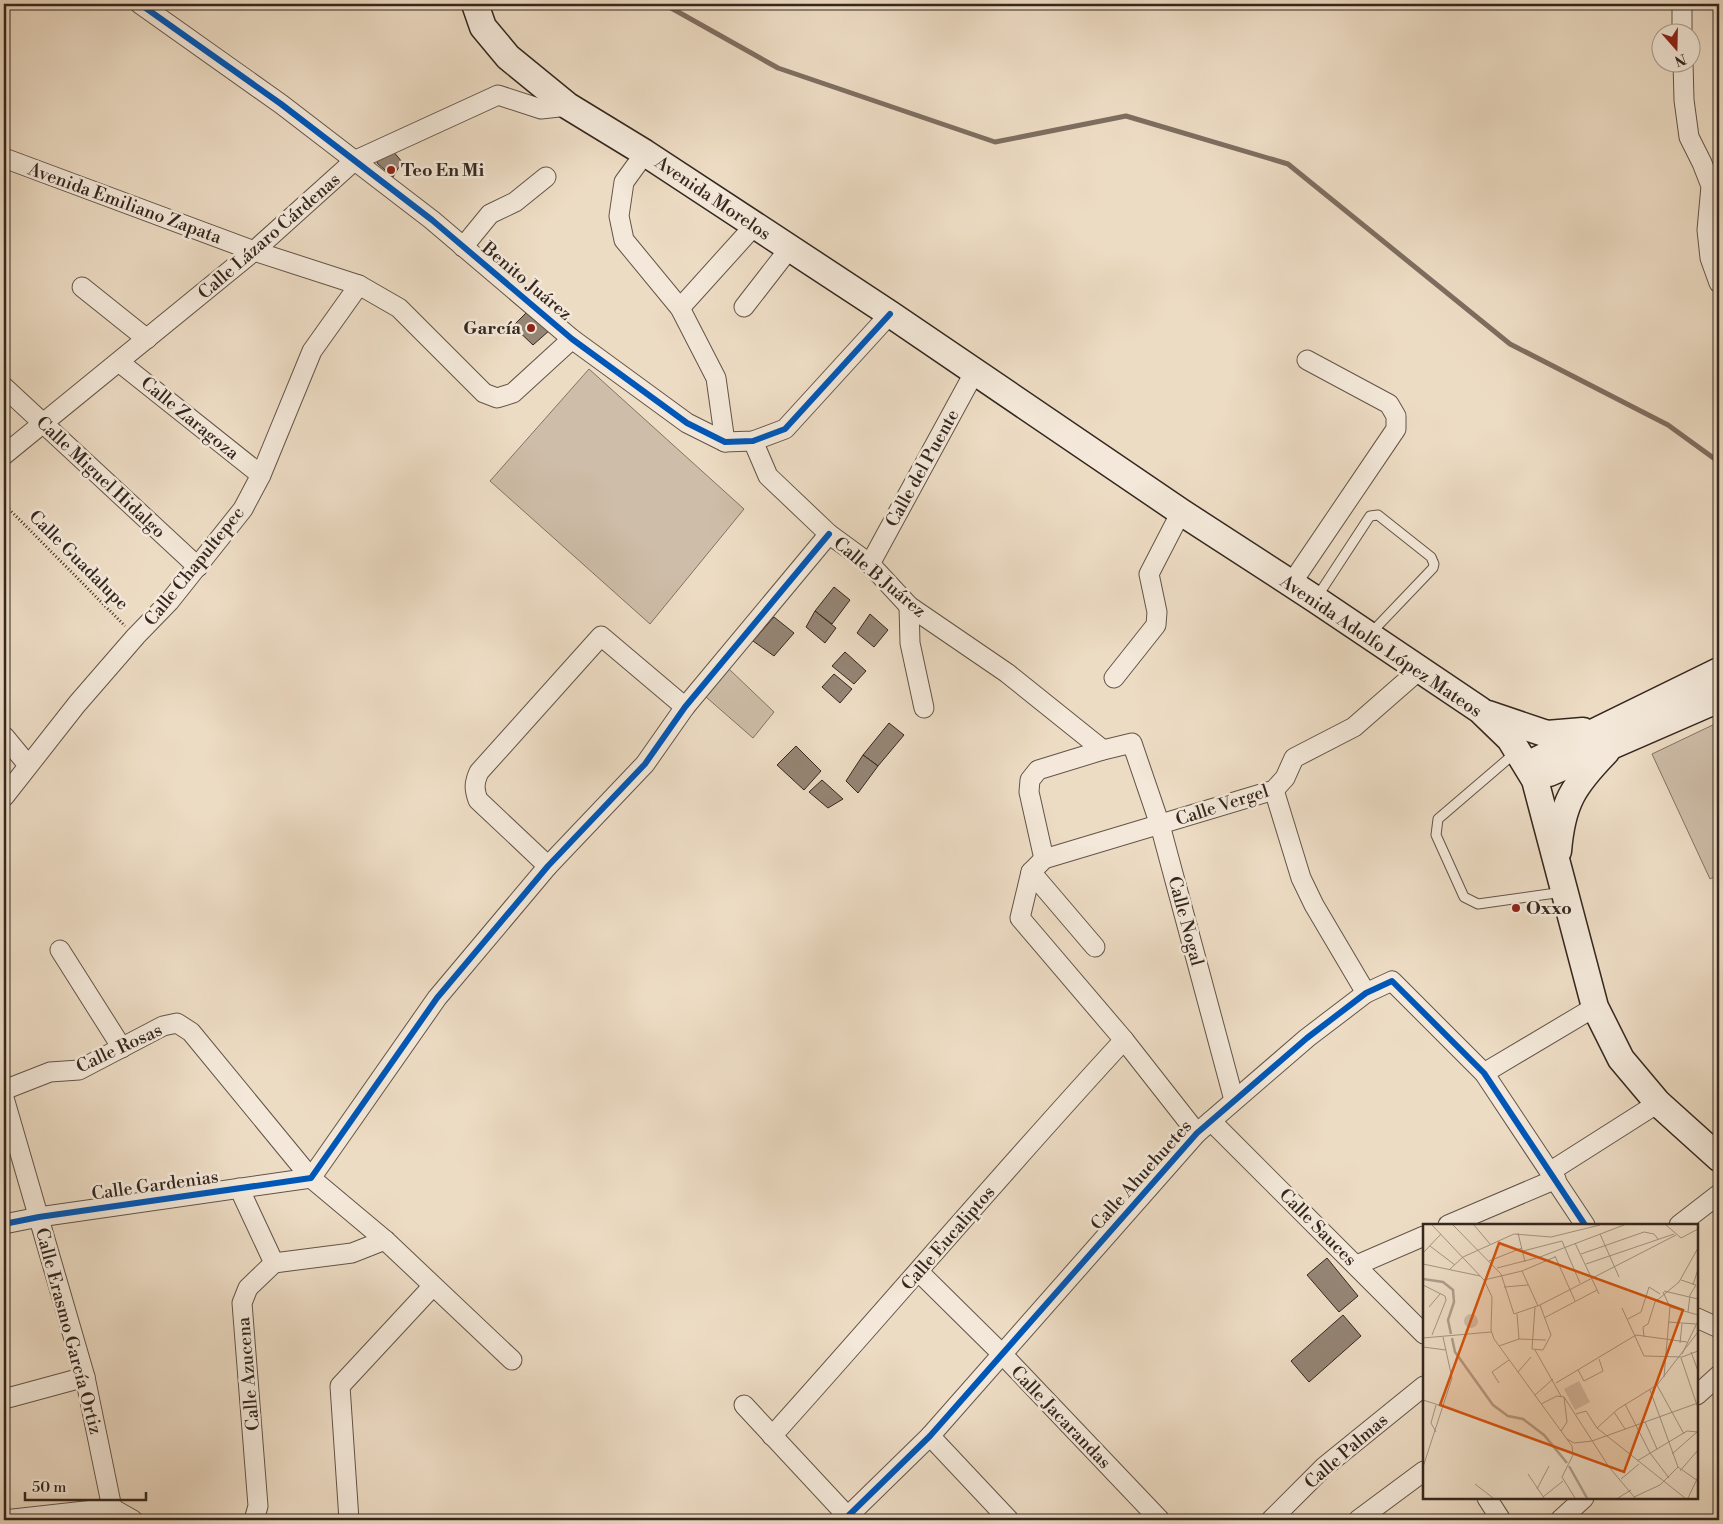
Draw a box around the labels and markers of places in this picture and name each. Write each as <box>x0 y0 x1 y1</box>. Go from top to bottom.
place label: Teo En Mi <box>401 159 485 182</box>
marker: Teo En Mi <box>385 164 397 176</box>
place label: García <box>463 317 521 340</box>
marker: García <box>525 322 537 334</box>
place label: Oxxo <box>1526 897 1572 920</box>
marker: Oxxo <box>1510 902 1522 914</box>

